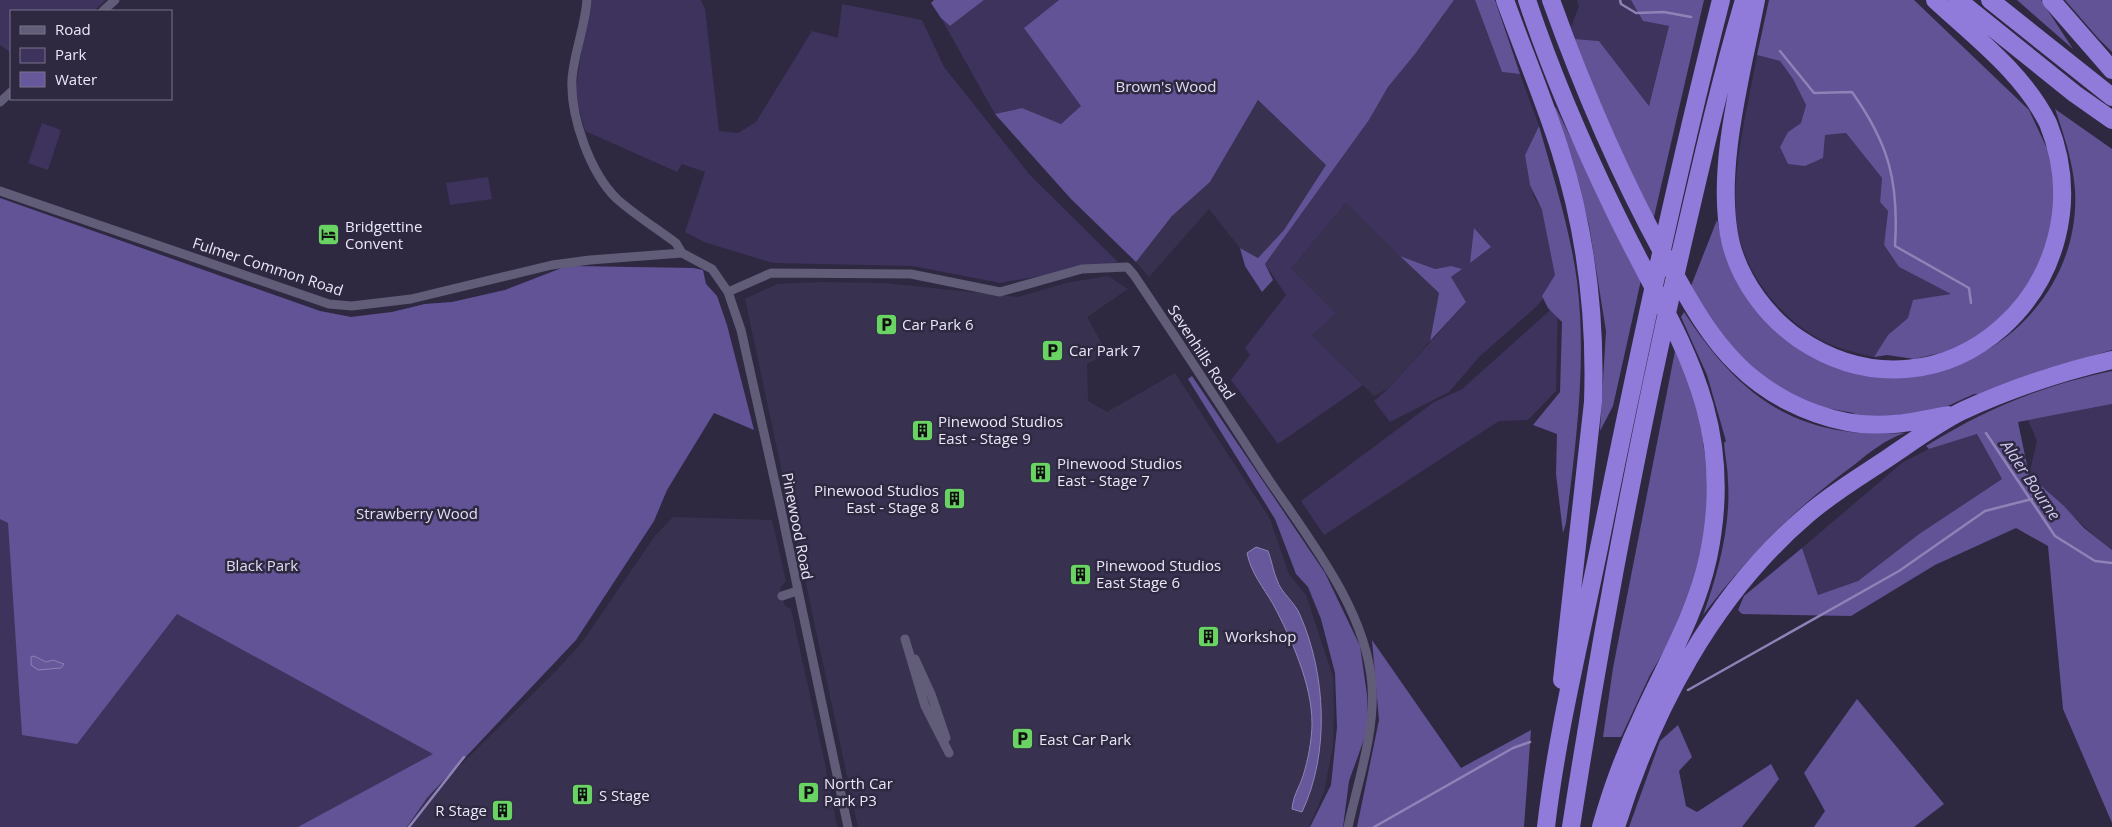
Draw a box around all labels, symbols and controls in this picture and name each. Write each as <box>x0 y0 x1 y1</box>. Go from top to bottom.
legend <box>10 10 172 100</box>
text: Road <box>55 19 91 39</box>
text: Park <box>55 44 86 64</box>
text: Water <box>55 69 97 89</box>
park label: Brown's Wood <box>1115 76 1217 96</box>
place label: Bridgettine Convent <box>345 216 422 253</box>
hotel icon: Bridgettine Convent <box>317 223 341 247</box>
street label: Fulmer Common Road <box>190 232 346 300</box>
street label: Sevenhills Road <box>1164 301 1240 403</box>
parking icon: Car Park 6 <box>874 312 898 336</box>
place label: Car Park 6 <box>902 314 974 334</box>
parking icon: Car Park 7 <box>1041 338 1065 362</box>
place label: Car Park 7 <box>1069 340 1141 360</box>
place label: Pinewood Studios East - Stage 9 <box>938 411 1063 448</box>
building icon: Pinewood Studios East - Stage 9 <box>910 418 934 442</box>
water label: Alder Bourne <box>1996 435 2066 524</box>
place label: Pinewood Studios East - Stage 7 <box>1057 453 1182 490</box>
building icon: Pinewood Studios East - Stage 7 <box>1029 460 1053 484</box>
street label: Pinewood Road <box>778 471 818 581</box>
place label: Pinewood Studios East - Stage 8 <box>814 480 939 517</box>
building icon: Pinewood Studios East - Stage 8 <box>943 487 967 511</box>
park label: Strawberry Wood <box>356 503 478 523</box>
park label: Black Park <box>226 555 298 575</box>
place label: Pinewood Studios East Stage 6 <box>1096 555 1221 592</box>
building icon: Pinewood Studios East Stage 6 <box>1068 562 1092 586</box>
building icon: Workshop <box>1197 624 1221 648</box>
place label: Workshop <box>1225 626 1296 646</box>
parking icon: East Car Park <box>1011 727 1035 751</box>
place label: East Car Park <box>1039 729 1131 749</box>
place label: North Car Park P3 <box>824 773 893 810</box>
parking icon: North Car Park P3 <box>796 780 820 804</box>
building icon: S Stage <box>571 783 595 807</box>
place label: S Stage <box>599 785 650 805</box>
building icon: R Stage <box>491 798 515 822</box>
place label: R Stage <box>435 800 487 820</box>

